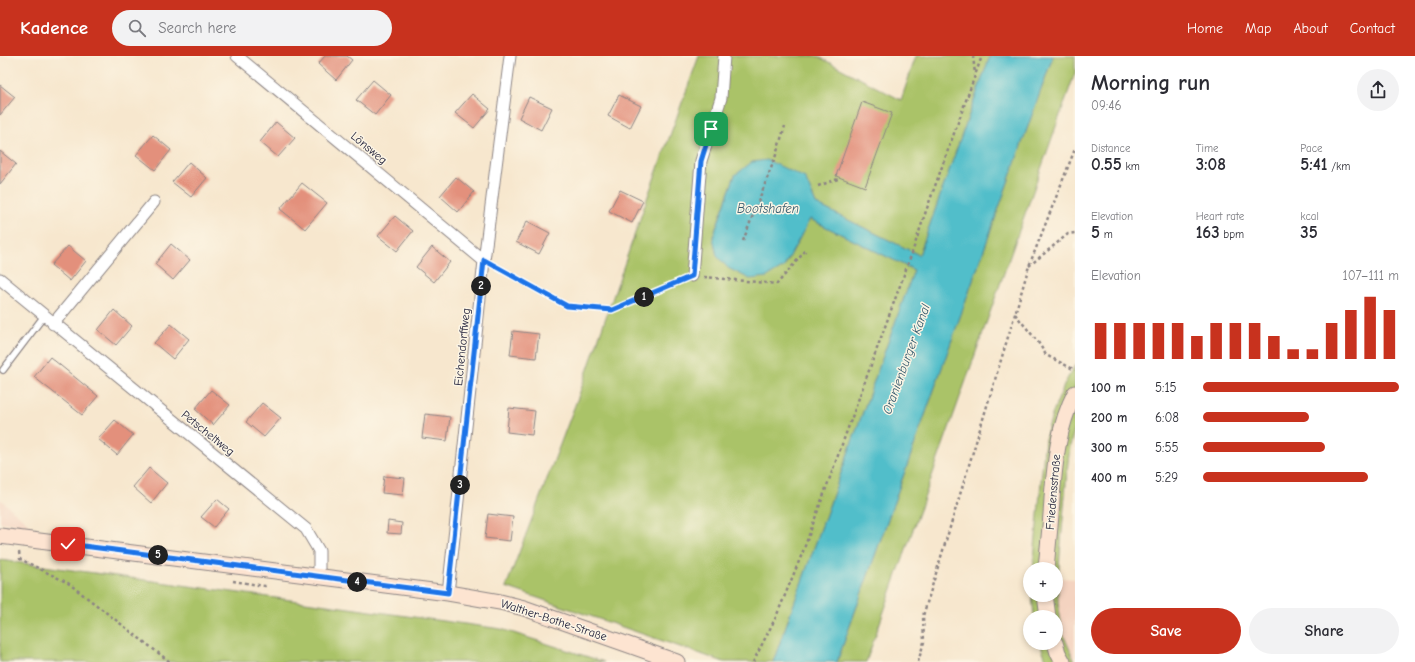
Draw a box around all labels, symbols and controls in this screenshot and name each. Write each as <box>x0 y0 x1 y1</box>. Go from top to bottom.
search box <box>112 10 392 46</box>
text: Kadence <box>20 17 88 39</box>
icon: search <box>126 17 148 39</box>
text: Search here <box>158 19 236 37</box>
text: Home <box>1187 20 1223 37</box>
text: Map <box>1245 20 1271 37</box>
text: About <box>1293 20 1328 37</box>
text: Contact <box>1350 20 1395 37</box>
button: share <box>1357 69 1399 111</box>
text: Morning run <box>1091 70 1210 96</box>
text: 09:46 <box>1091 98 1122 113</box>
pin <box>694 112 728 146</box>
icon: arrive <box>700 118 722 140</box>
street label: Lönsweg <box>348 129 390 167</box>
text: Distance <box>1091 142 1130 155</box>
text: Time <box>1196 142 1219 155</box>
text: Pace <box>1300 142 1323 155</box>
text: 0.55 <box>1091 155 1122 174</box>
text: 3:08 <box>1196 155 1226 174</box>
text: 5:41 <box>1300 155 1328 174</box>
text: km <box>1122 160 1140 173</box>
text: /km <box>1328 160 1350 173</box>
water label: Bootshafen <box>737 201 799 216</box>
text: Elevation <box>1091 210 1133 223</box>
text: Heart rate <box>1196 210 1244 223</box>
text: kcal <box>1300 210 1319 223</box>
text: 5 <box>1091 223 1100 242</box>
text: 163 <box>1196 223 1220 242</box>
text: 35 <box>1300 223 1318 242</box>
text: m <box>1100 228 1113 241</box>
text: bpm <box>1220 228 1244 241</box>
text: Elevation <box>1091 268 1141 283</box>
text: 107–111 m <box>1342 268 1399 283</box>
pin: 2 <box>471 276 491 296</box>
text: 2 <box>478 279 484 292</box>
pin: 1 <box>634 287 654 307</box>
text: 1 <box>642 290 646 303</box>
water label: Oranienburger Kanal <box>879 302 933 416</box>
street label: Eichendorffweg <box>451 307 473 387</box>
text: 100 m <box>1091 380 1126 395</box>
text: 5:15 <box>1155 380 1177 395</box>
street label: Petscheltweg <box>179 407 237 459</box>
text: 200 m <box>1091 410 1127 425</box>
text: 6:08 <box>1155 410 1179 425</box>
text: 300 m <box>1091 440 1127 455</box>
text: 5:55 <box>1155 440 1179 455</box>
street label: Friedensstraße <box>1043 454 1063 530</box>
text: 400 m <box>1091 470 1127 485</box>
text: 5:29 <box>1155 470 1178 485</box>
pin: 3 <box>450 475 470 495</box>
text: 3 <box>457 478 463 491</box>
pin <box>51 527 85 561</box>
icon: check <box>57 533 79 555</box>
pin: 5 <box>148 545 168 565</box>
text: 5 <box>155 548 161 561</box>
map controls <box>1023 562 1063 650</box>
button: + <box>1023 562 1063 602</box>
pin: 4 <box>347 572 367 592</box>
text: 4 <box>354 575 360 588</box>
street label: Walther-Bothe-Straße <box>499 596 609 644</box>
button: Save <box>1091 608 1241 654</box>
button: Share <box>1249 608 1399 654</box>
button: − <box>1023 610 1063 650</box>

